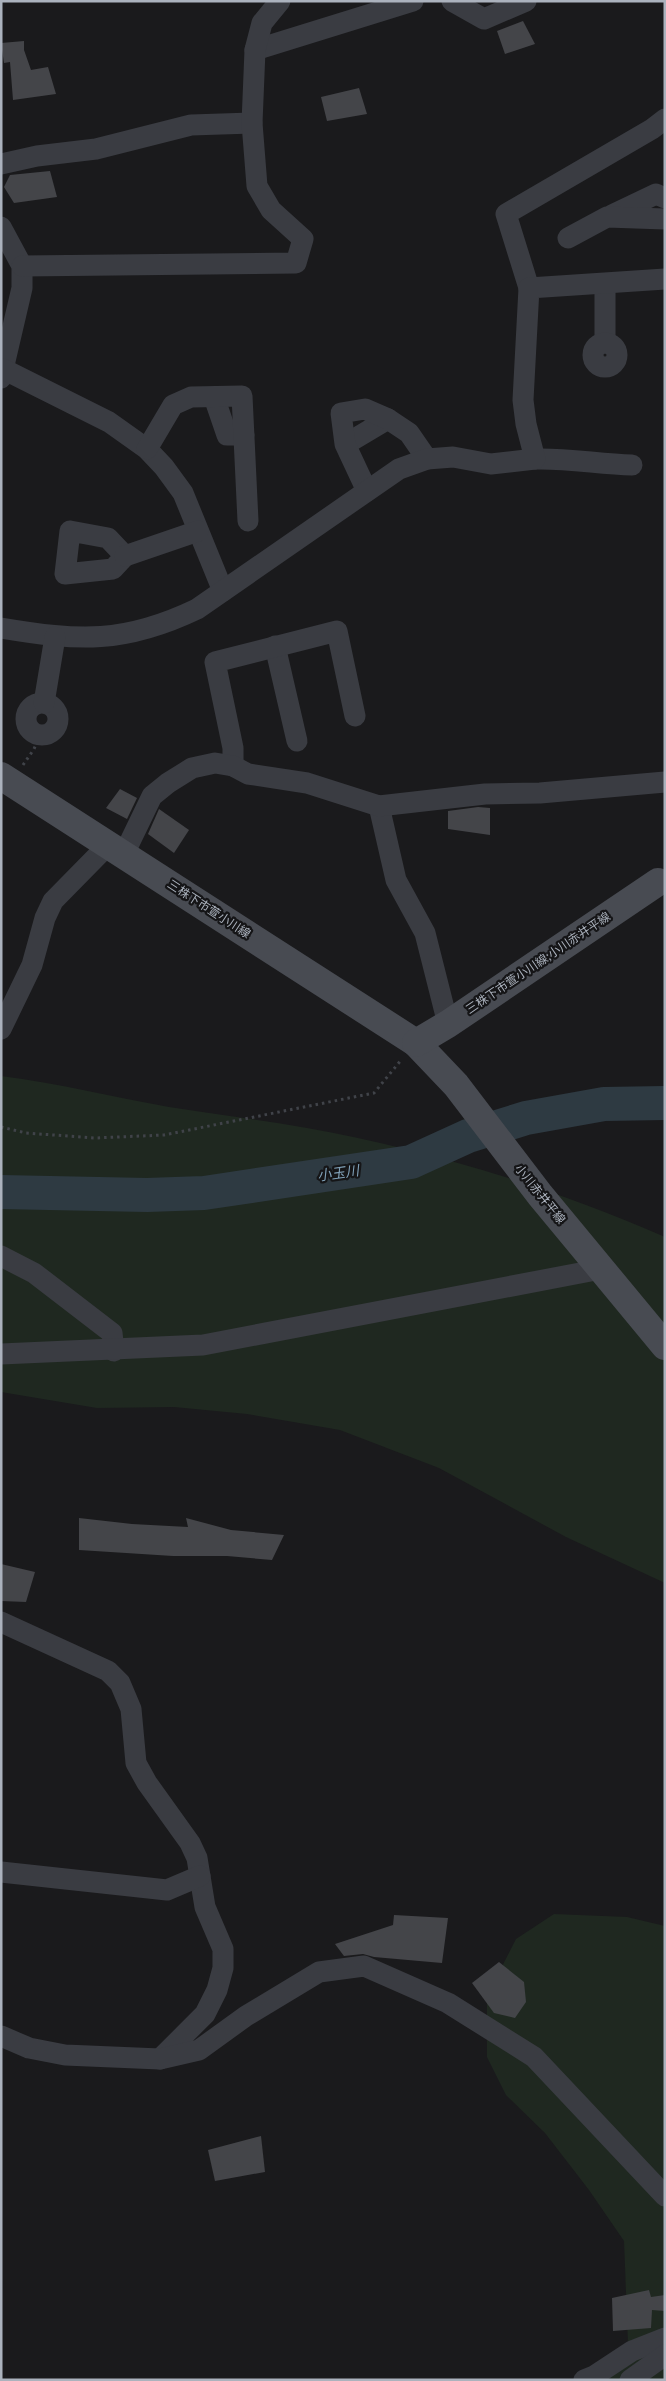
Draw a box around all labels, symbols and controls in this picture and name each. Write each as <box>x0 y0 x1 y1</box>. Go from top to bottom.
street label: 三株下市萱小川線 <box>165 877 253 941</box>
street label: 三株下市萱小川線;小川赤井平線 <box>463 909 613 1017</box>
water label: 小玉川 <box>316 1162 362 1185</box>
street label: 小川赤井平線 <box>512 1162 568 1226</box>

